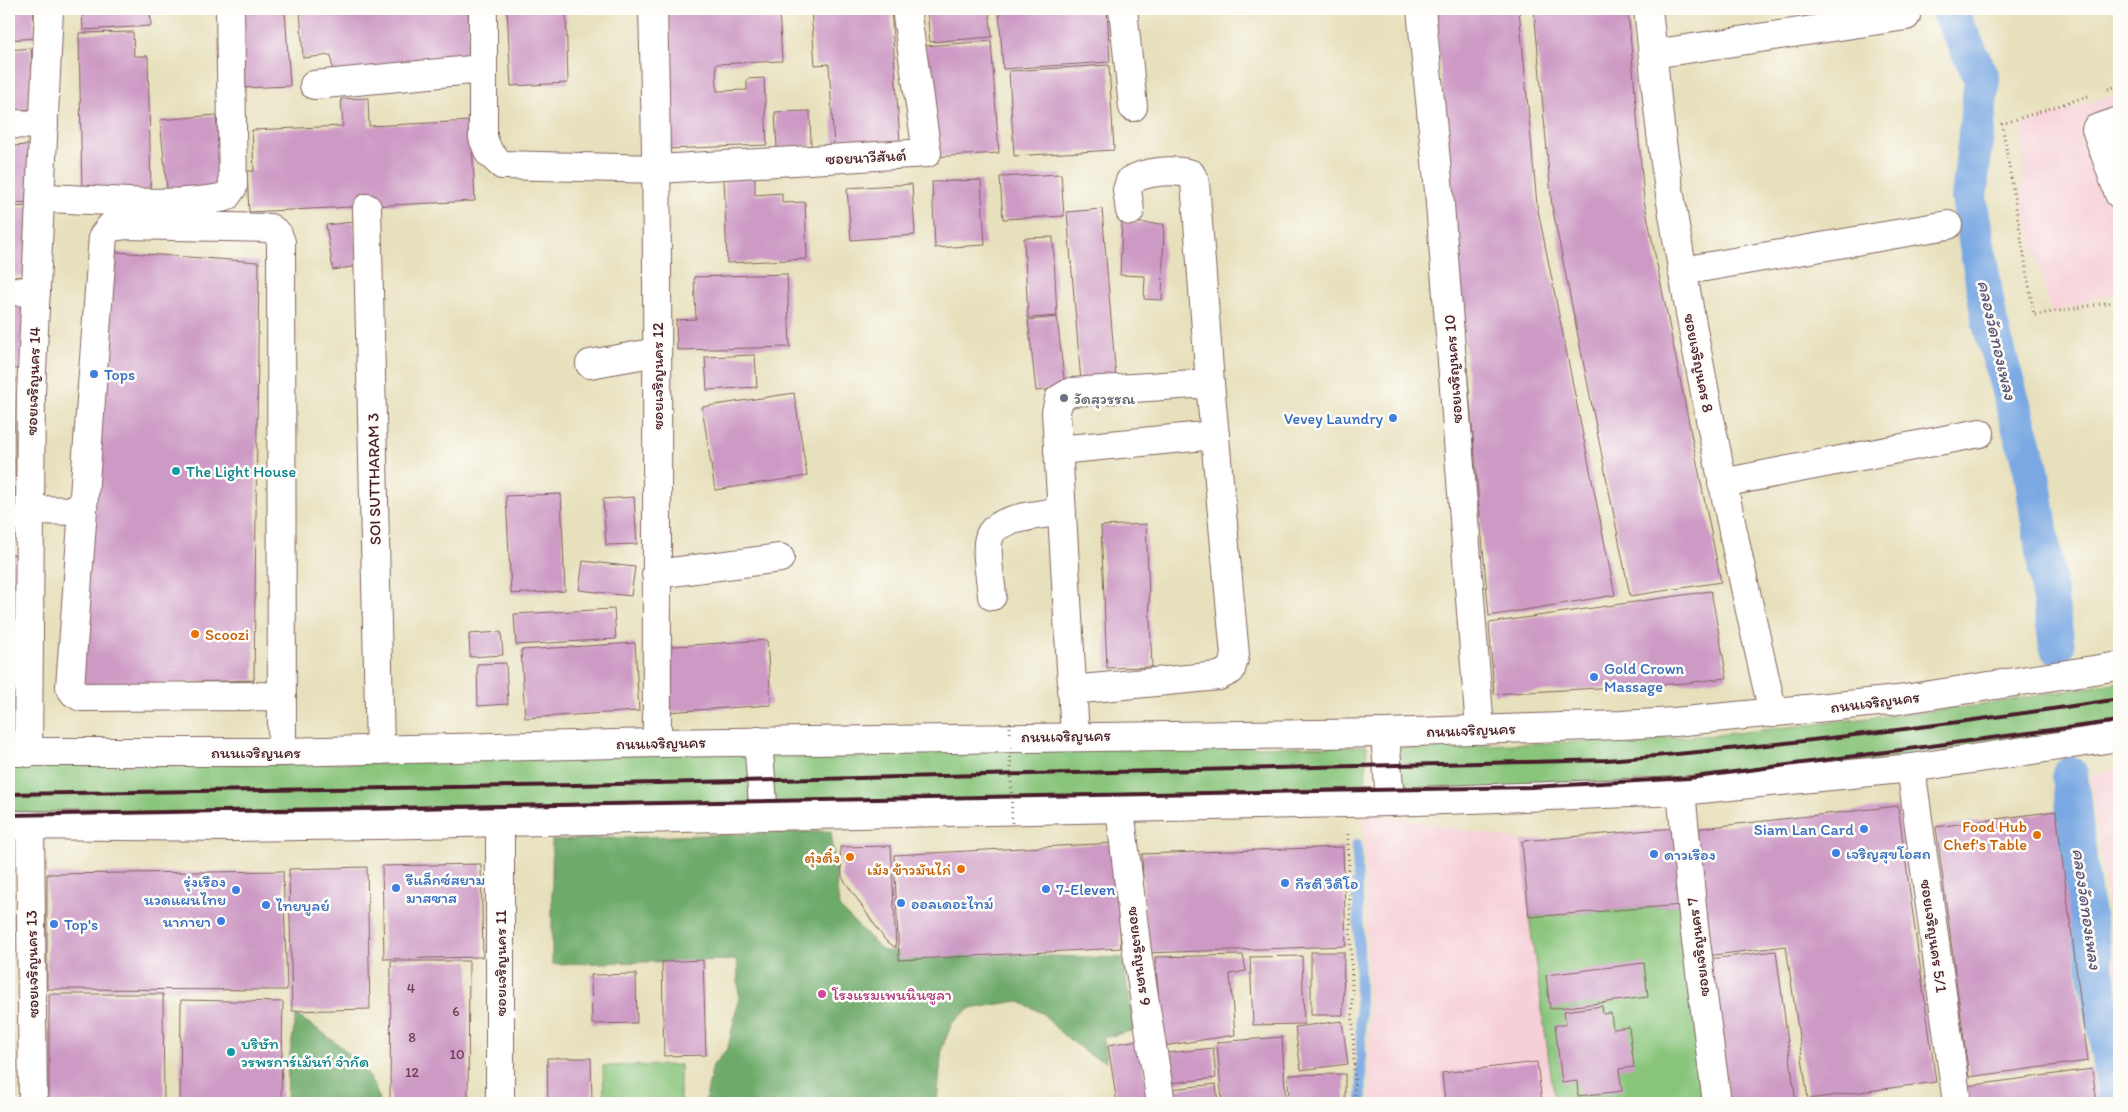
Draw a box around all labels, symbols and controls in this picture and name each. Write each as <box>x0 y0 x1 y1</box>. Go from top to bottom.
street label: ซอยนาวีสันต์ <box>825 145 907 169</box>
water label: คลองวัดทองเพลง <box>1973 278 2022 403</box>
street label: ซอยเจริญนคร 8 <box>1680 312 1718 414</box>
street label: ซอยเจริญนคร 10 <box>1440 314 1466 424</box>
street label: ซอยเจริญนคร 12 <box>648 322 667 430</box>
street label: ซอยเจริญนคร 14 <box>22 326 44 436</box>
place label: Tops <box>104 365 135 384</box>
marker: Tops <box>88 368 100 380</box>
place label: วัดสุวรรณ <box>1074 389 1136 409</box>
marker: วัดสุวรรณ <box>1058 392 1070 404</box>
place label: Vevey Laundry <box>1284 409 1383 428</box>
street label: SOI SUTTHARAM 3 <box>363 412 385 545</box>
marker: Vevey Laundry <box>1387 412 1399 424</box>
place label: The Light House <box>186 462 296 481</box>
marker: The Light House <box>170 465 182 477</box>
place label: Scoozi <box>205 625 249 644</box>
marker: Scoozi <box>189 628 201 640</box>
place label: Gold Crown Massage <box>1604 659 1685 696</box>
marker: Gold Crown Massage <box>1588 671 1600 683</box>
street label: ถนนเจริญนคร <box>1829 687 1921 717</box>
street label: ถนนเจริญนคร <box>1426 719 1516 741</box>
street label: ถนนเจริญนคร <box>1021 726 1111 746</box>
street label: ถนนเจริญนคร <box>616 733 706 753</box>
street label: ถนนเจริญนคร <box>211 743 301 762</box>
place label: Food Hub Chef's Table <box>1943 817 2027 854</box>
place label: Siam Lan Card <box>1754 820 1854 839</box>
marker: Siam Lan Card <box>1858 823 1870 835</box>
marker: Food Hub Chef's Table <box>2031 829 2043 841</box>
place label: เจริญสุขโอสถ <box>1846 844 1931 864</box>
place label: ดาวเรือง <box>1664 845 1716 864</box>
marker: เจริญสุขโอสถ <box>1830 847 1842 859</box>
water label: คลองวัดทองเพลง <box>2068 847 2107 972</box>
place label: ตุ๋งติ๋ง <box>804 848 840 868</box>
marker: ดาวเรือง <box>1648 848 1660 860</box>
marker: ตุ๋งติ๋ง <box>844 851 856 863</box>
place label: เม้ง ข้าวมันไก่ <box>867 860 951 879</box>
marker: เม้ง ข้าวมันไก่ <box>955 863 967 875</box>
place label: รีแล็กซ์สยาม มาสซาส <box>404 870 485 907</box>
place label: รุ่งเรือง นวดแผนไทย <box>144 872 226 909</box>
place label: กีรติ วิดิโอ <box>1295 874 1358 893</box>
marker: กีรติ วิดิโอ <box>1279 877 1291 889</box>
street label: ซอยเจริญนคร 5/1 <box>1917 878 1951 994</box>
place label: 7-Eleven <box>1056 880 1115 899</box>
marker: รีแล็กซ์สยาม มาสซาส <box>390 882 402 894</box>
marker: 7-Eleven <box>1040 883 1052 895</box>
marker: รุ่งเรือง นวดแผนไทย <box>230 884 242 896</box>
place label: ออลเดอะไทม์ <box>911 894 994 913</box>
place label: ไทยบูลย์ <box>275 896 330 916</box>
street label: ซอยเจริญนคร 7 <box>1682 896 1714 998</box>
marker: ออลเดอะไทม์ <box>895 897 907 909</box>
marker: ไทยบูลย์ <box>260 899 272 911</box>
street label: ซอยเจริญนคร 9 <box>1124 905 1156 1007</box>
street label: ซอยเจริญนคร 11 <box>491 909 510 1016</box>
street label: ซอยเจริญนคร 13 <box>22 910 42 1018</box>
place label: นากายา <box>163 912 211 931</box>
place label: Top's <box>64 915 98 934</box>
marker: นากายา <box>215 915 227 927</box>
marker: Top's <box>48 918 60 930</box>
house number: 4 <box>407 980 416 997</box>
place label: โรงแรมเพนนินซูลา <box>831 985 952 1005</box>
marker: โรงแรมเพนนินซูลา <box>816 988 828 1000</box>
house number: 6 <box>452 1003 460 1020</box>
house number: 8 <box>408 1029 416 1046</box>
place label: บริษัท วรพรการ์เม้นท์ จำกัด <box>241 1034 369 1071</box>
marker: บริษัท วรพรการ์เม้นท์ จำกัด <box>225 1046 237 1058</box>
house number: 10 <box>449 1046 465 1063</box>
house number: 12 <box>405 1064 420 1081</box>

